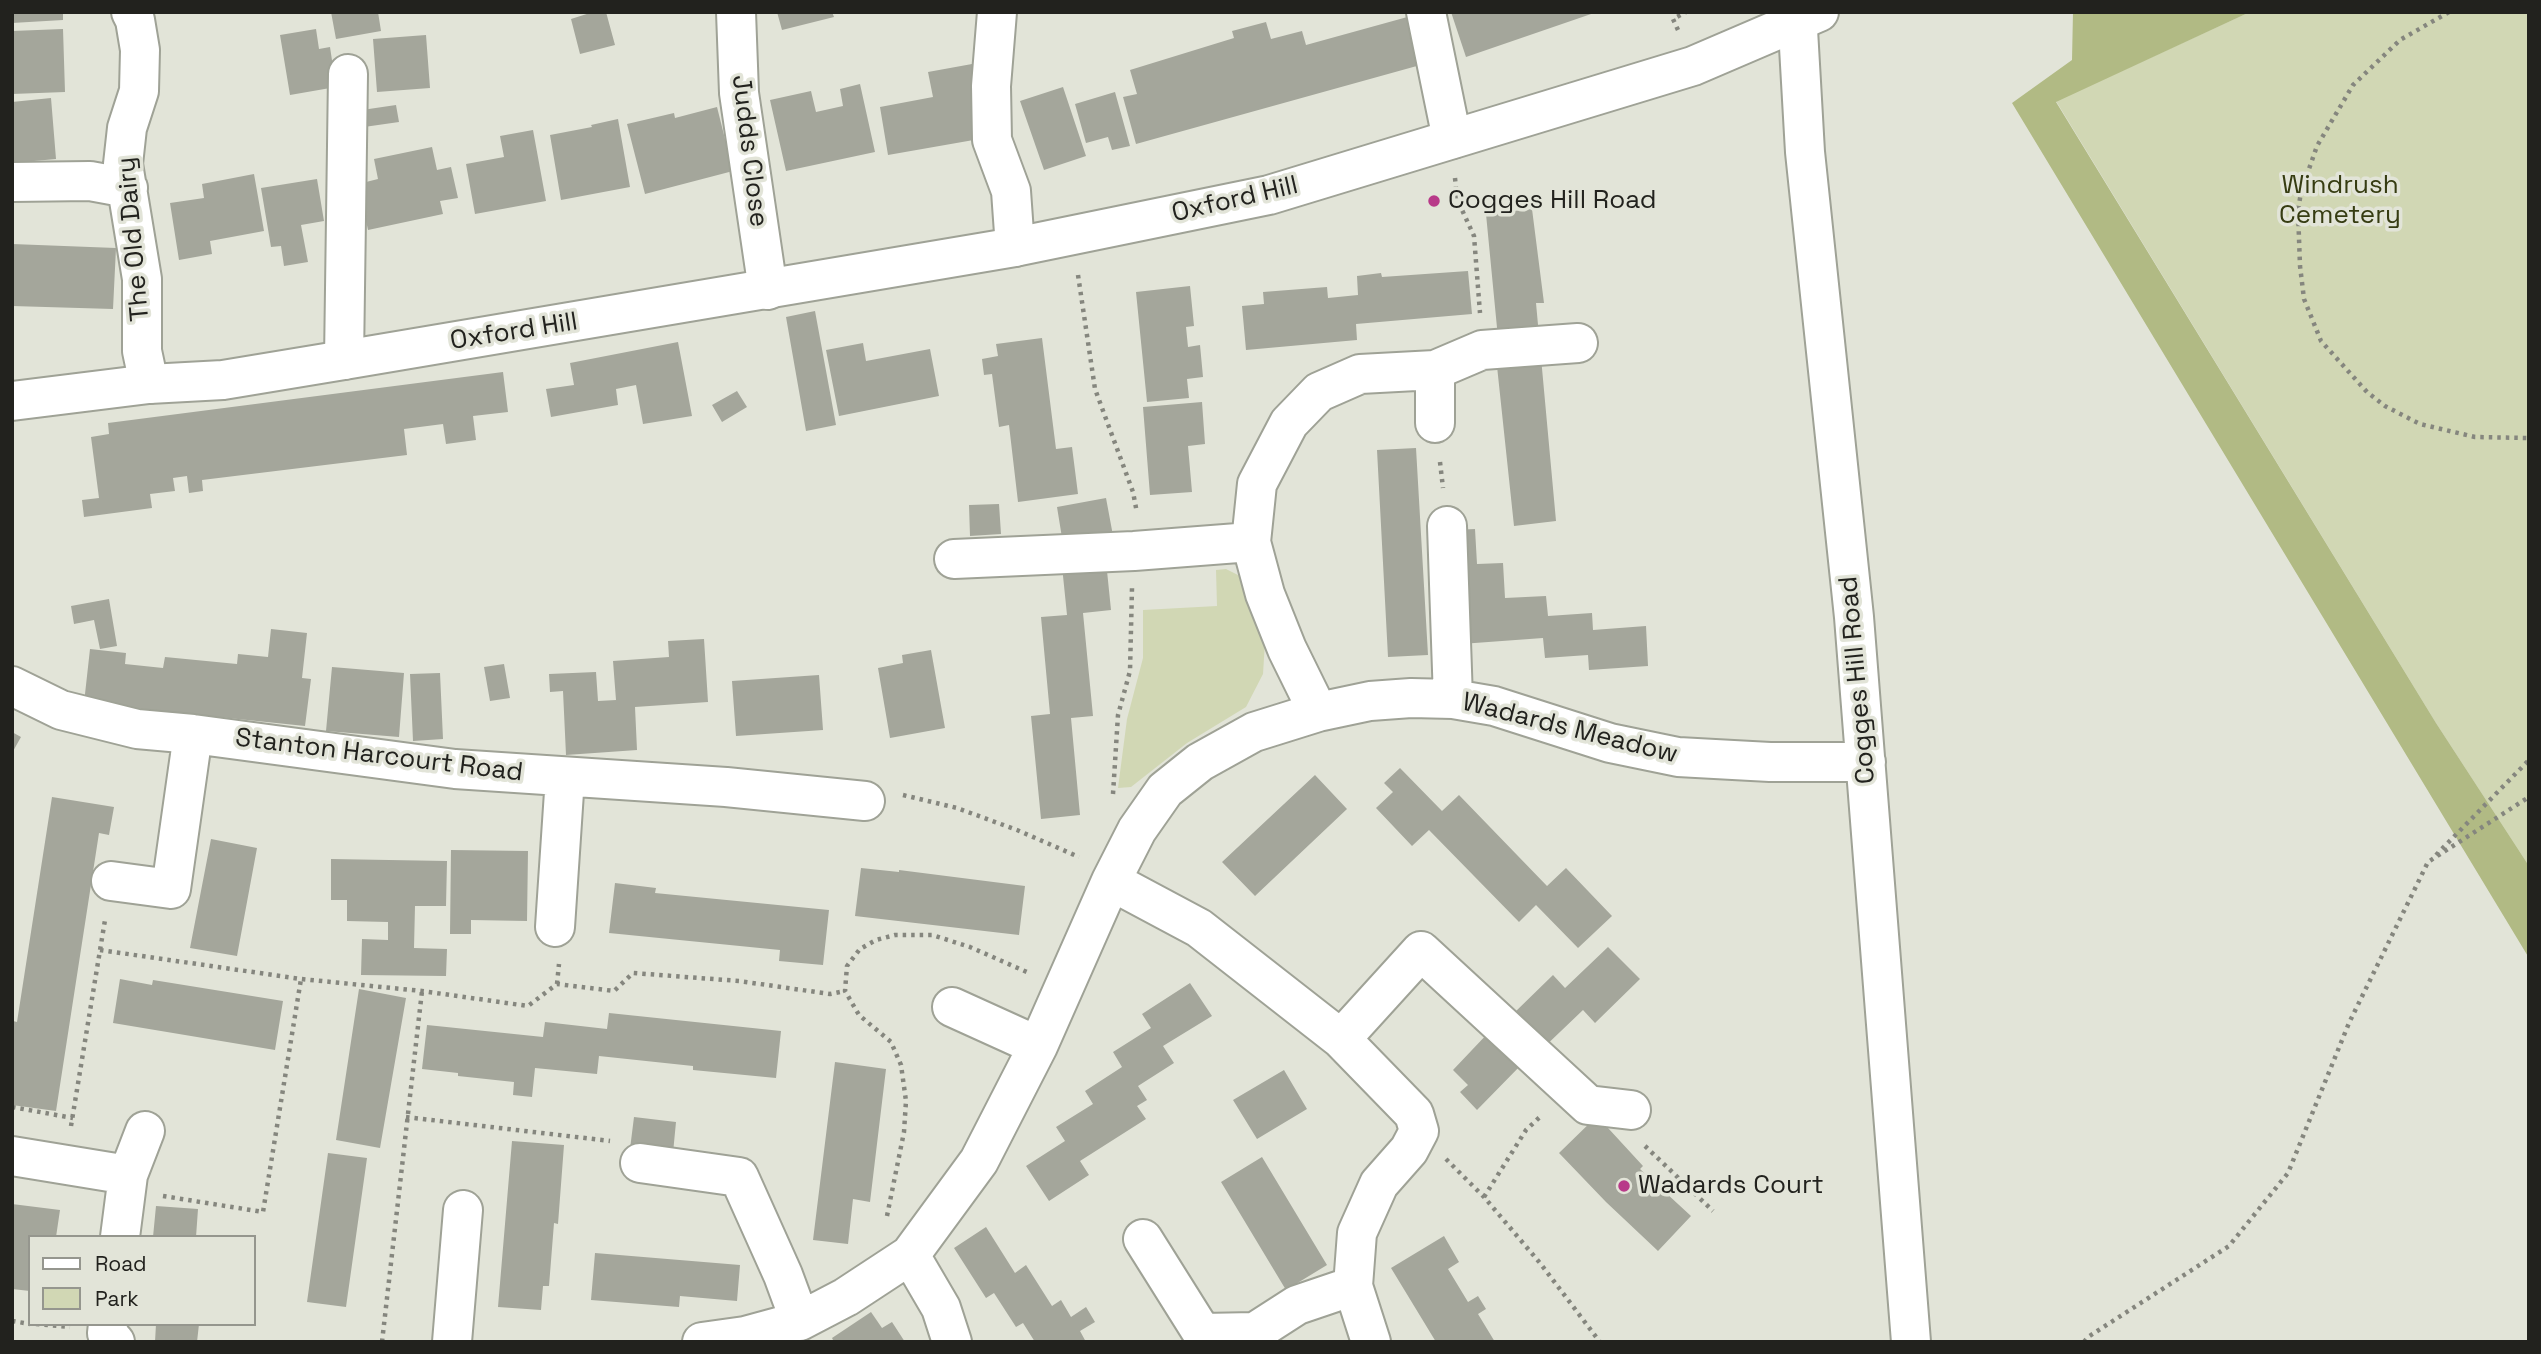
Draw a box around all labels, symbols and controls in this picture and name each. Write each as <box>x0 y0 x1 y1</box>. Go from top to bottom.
street label: Judds Close <box>724 73 774 229</box>
street label: The Old Dairy <box>111 156 157 322</box>
street label: Oxford Hill <box>1169 170 1301 230</box>
park label: Windrush Cemetery <box>2279 170 2401 232</box>
place label: Cogges Hill Road <box>1448 185 1657 217</box>
marker: Cogges Hill Road <box>1426 193 1442 209</box>
street label: Oxford Hill <box>448 307 580 357</box>
street label: Cogges Hill Road <box>1833 575 1883 785</box>
street label: Wadards Meadow <box>1459 687 1681 771</box>
street label: Stanton Harcourt Road <box>233 723 525 789</box>
place label: Wadards Court <box>1638 1170 1824 1202</box>
marker: Wadards Court <box>1616 1178 1632 1194</box>
legend <box>28 1235 256 1326</box>
text: Road <box>95 1250 147 1277</box>
text: Park <box>95 1285 139 1312</box>

